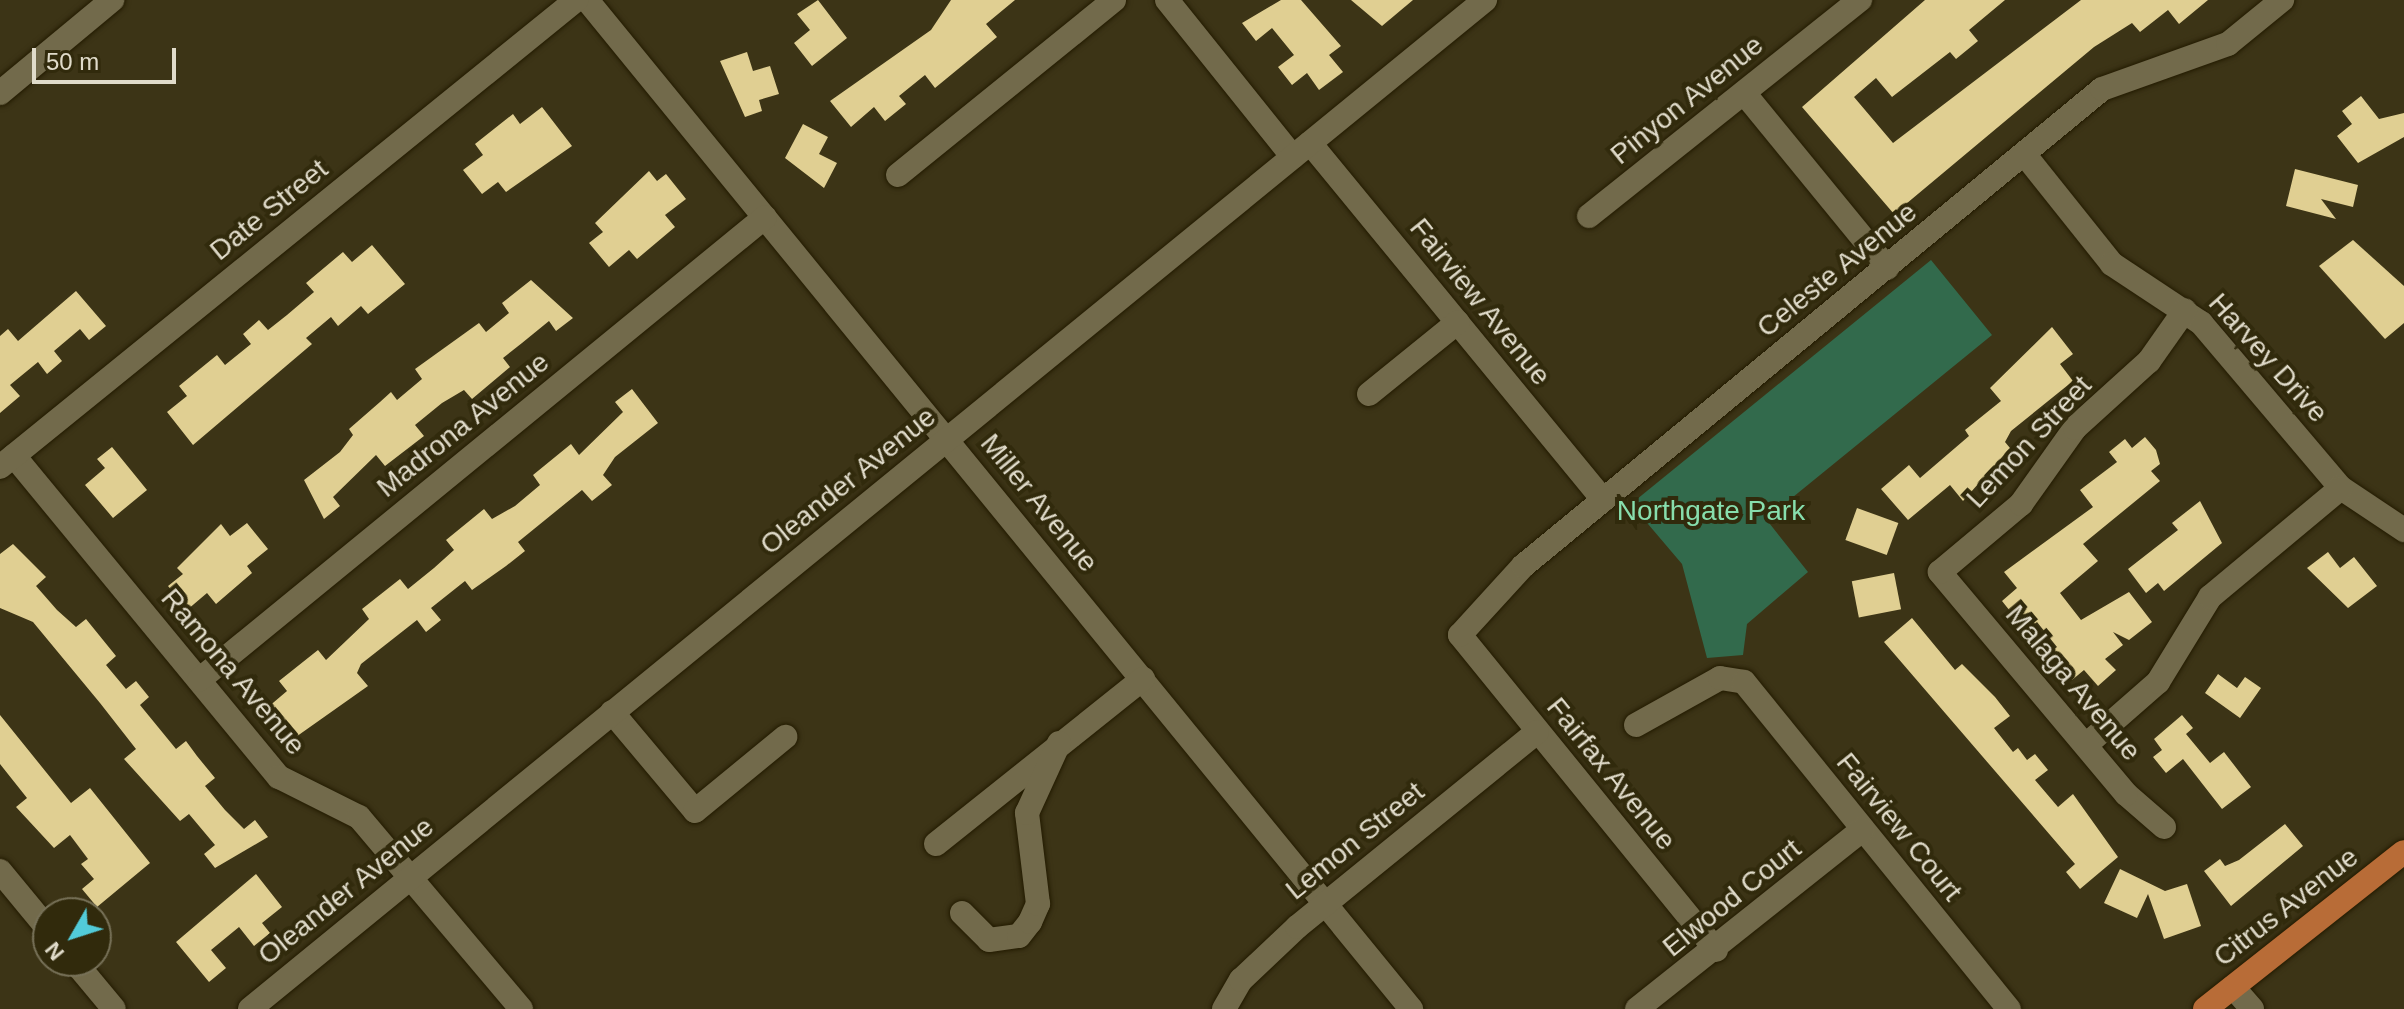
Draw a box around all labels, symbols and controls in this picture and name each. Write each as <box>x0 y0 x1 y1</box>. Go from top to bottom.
street label: Pinyon Avenue <box>1603 28 1771 172</box>
scale bar <box>36 32 180 82</box>
text: 50 m <box>46 48 99 75</box>
street label: Date Street <box>203 152 335 268</box>
street label: Celeste Avenue <box>1750 195 1924 345</box>
street label: Fairview Avenue <box>1402 211 1558 393</box>
street label: Harvey Drive <box>2201 287 2335 429</box>
street label: Madrona Avenue <box>370 345 556 505</box>
street label: Lemon Street <box>1959 369 2099 515</box>
street label: Oleander Avenue <box>753 400 943 562</box>
street label: Miller Avenue <box>973 427 1105 579</box>
park label: Northgate Park <box>1617 494 1805 528</box>
street label: Ramona Avenue <box>153 582 313 762</box>
street label: Malaga Avenue <box>1998 598 2148 768</box>
street label: Fairfax Avenue <box>1539 690 1683 858</box>
street label: Fairview Court <box>1829 746 1969 908</box>
street label: Lemon Street <box>1279 775 1431 907</box>
street label: Oleander Avenue <box>251 810 441 972</box>
street label: Elwood Court <box>1656 832 1808 964</box>
street label: Citrus Avenue <box>2207 840 2365 974</box>
north arrow <box>32 897 112 977</box>
text: N <box>40 937 69 965</box>

